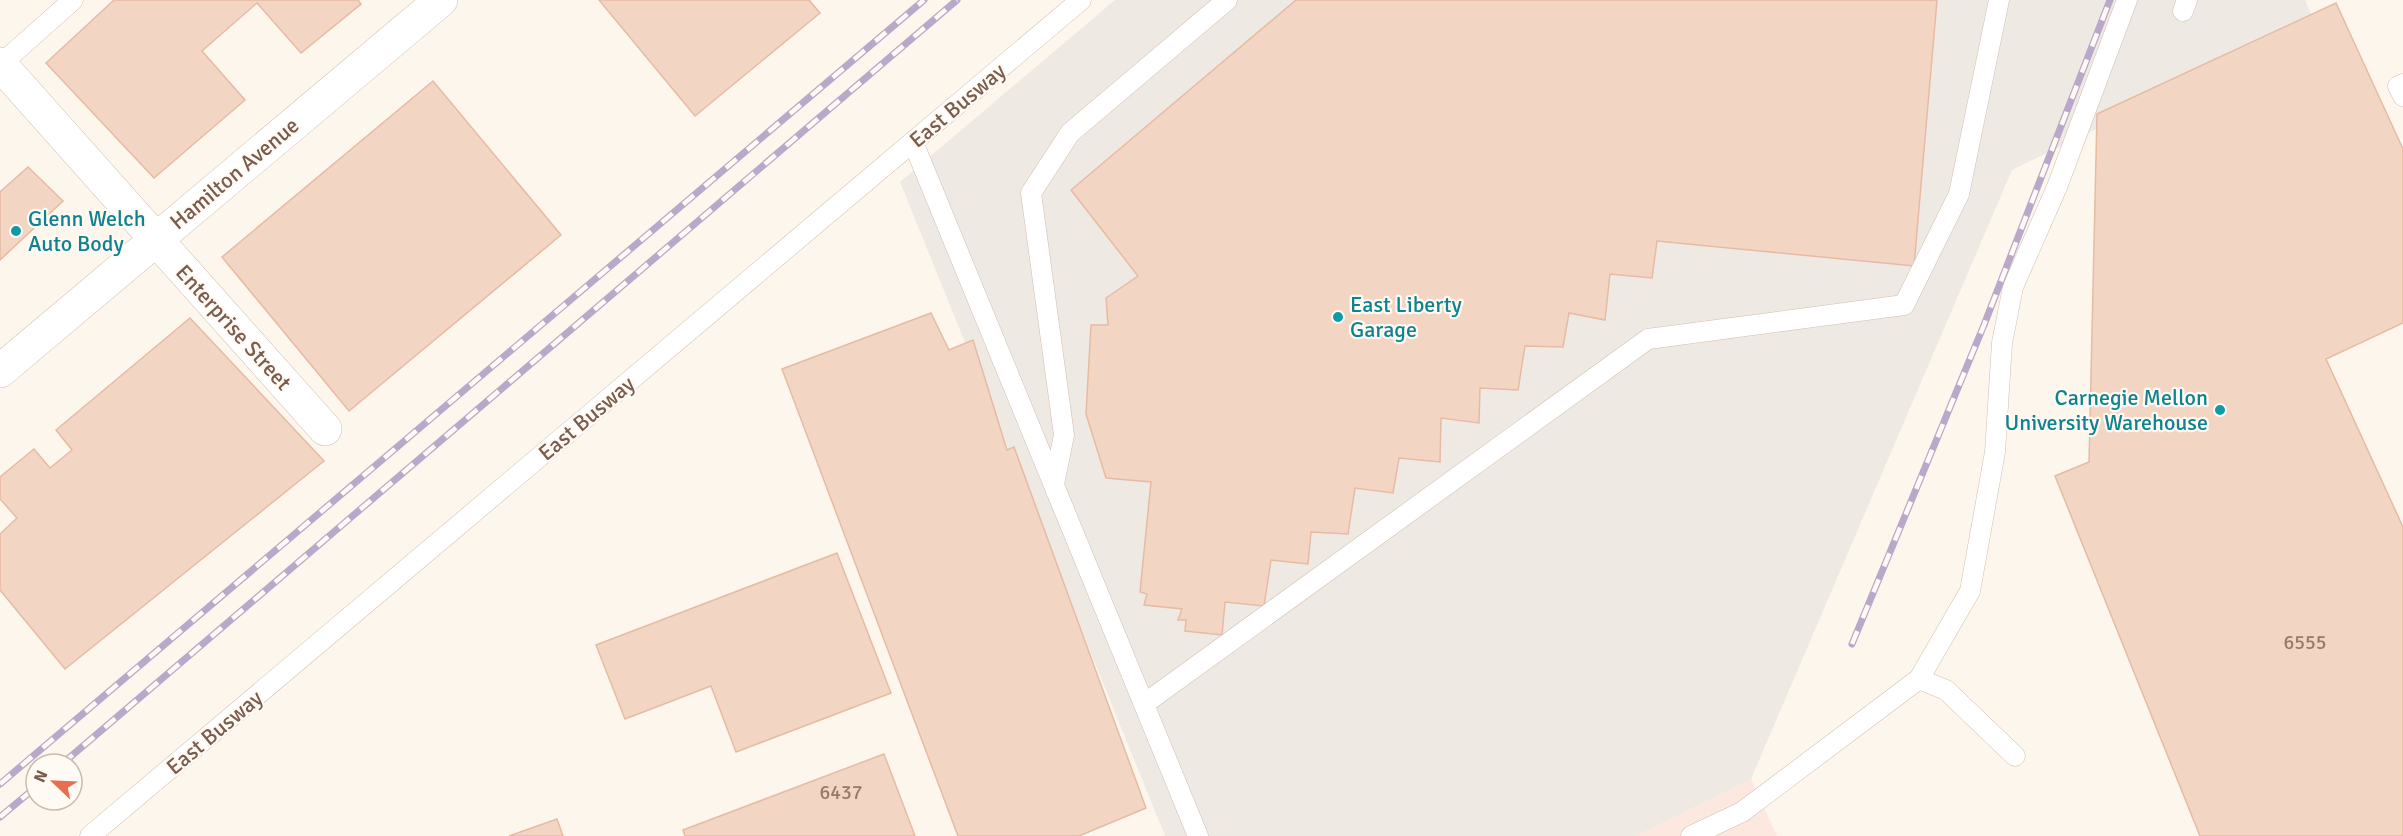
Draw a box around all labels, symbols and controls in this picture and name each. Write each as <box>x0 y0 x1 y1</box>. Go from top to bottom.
street label: East Busway <box>904 57 1012 153</box>
street label: Hamilton Avenue <box>164 112 304 235</box>
place label: Glenn Welch Auto Body <box>28 205 146 257</box>
marker: Glenn Welch Auto Body <box>9 224 23 238</box>
street label: Enterprise Street <box>170 259 297 396</box>
place label: East Liberty Garage <box>1350 291 1463 343</box>
marker: East Liberty Garage <box>1331 310 1345 324</box>
street label: East Busway <box>533 370 641 466</box>
place label: Carnegie Mellon University Warehouse <box>2004 384 2208 436</box>
marker: Carnegie Mellon University Warehouse <box>2213 403 2227 417</box>
house number: 6555 <box>2283 630 2327 655</box>
street label: East Busway <box>161 684 269 780</box>
north arrow <box>24 752 84 812</box>
text: N <box>30 767 52 786</box>
house number: 6437 <box>819 780 863 805</box>

